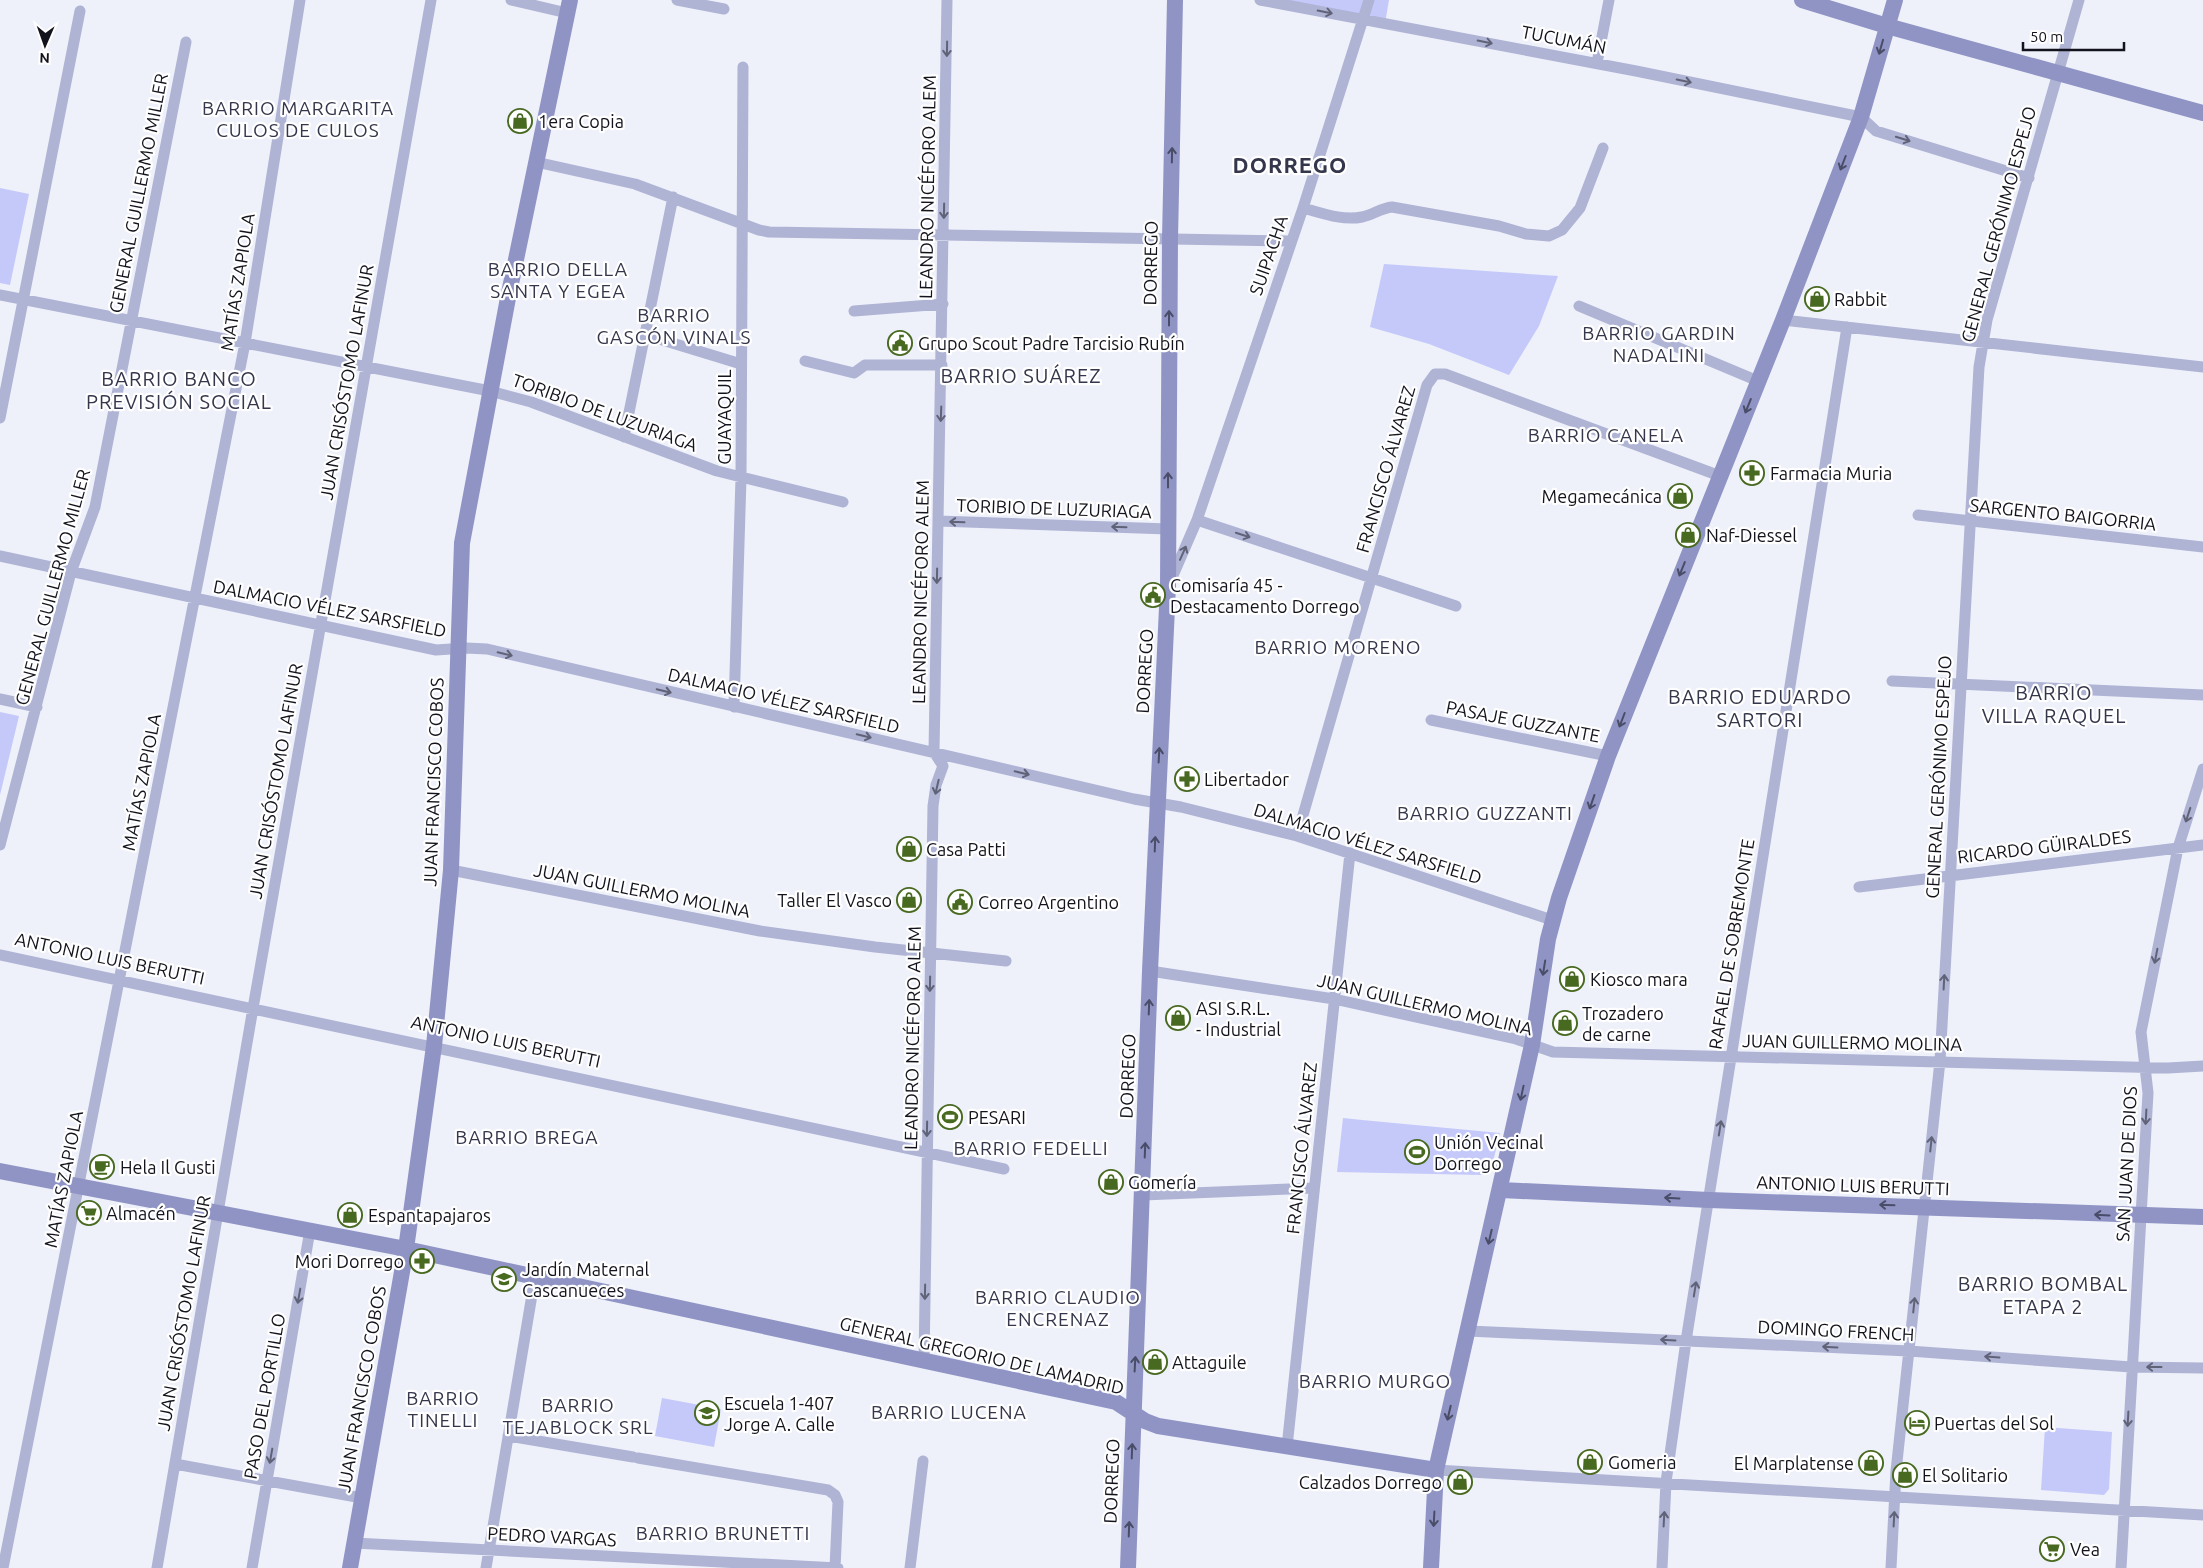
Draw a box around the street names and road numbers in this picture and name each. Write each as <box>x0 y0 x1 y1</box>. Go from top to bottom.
street label: TUCUMÁN <box>1520 20 1608 57</box>
street label: GENERAL GUILLERMO MILLER <box>105 71 171 315</box>
street label: LEANDRO NICÉFORO ALEM <box>914 75 939 299</box>
street label: GENERAL GERÓNIMO ESPEJO <box>1956 103 2039 344</box>
street label: MATÍAS ZAPIOLA <box>215 211 258 352</box>
street label: SUIPACHA <box>1245 212 1291 298</box>
street label: DORREGO <box>1139 220 1161 306</box>
street label: JUAN CRISÓSTOMO LAFINUR <box>314 263 377 501</box>
street label: TORIBIO DE LUZURIAGA <box>510 369 700 455</box>
street label: GUAYAQUIL <box>714 369 735 465</box>
street label: FRANCISCO ÁLVAREZ <box>1351 383 1418 555</box>
street label: GENERAL GUILLERMO MILLER <box>11 467 93 707</box>
street label: LEANDRO NICÉFORO ALEM <box>907 480 932 704</box>
street label: SARGENTO BAIGORRIA <box>1969 494 2157 534</box>
street label: TORIBIO DE LUZURIAGA <box>956 495 1152 521</box>
street label: DALMACIO VÉLEZ SARSFIELD <box>212 575 449 640</box>
street label: DORREGO <box>1132 628 1156 714</box>
street label: GENERAL GERÓNIMO ESPEJO <box>1921 655 1954 899</box>
street label: JUAN CRISÓSTOMO LAFINUR <box>243 662 306 900</box>
street label: DALMACIO VÉLEZ SARSFIELD <box>666 663 902 736</box>
street label: JUAN FRANCISCO COBOS <box>419 677 447 887</box>
street label: PASAJE GUZZANTE <box>1444 696 1602 746</box>
street label: MATÍAS ZAPIOLA <box>117 711 164 852</box>
street label: DALMACIO VÉLEZ SARSFIELD <box>1252 798 1485 887</box>
street label: RICARDO GÜIRALDES <box>1956 825 2132 867</box>
street label: RAFAEL DE SOBREMONTE <box>1704 837 1758 1051</box>
street label: JUAN GUILLERMO MOLINA <box>532 859 752 921</box>
street label: LEANDRO NICÉFORO ALEM <box>899 926 924 1150</box>
street label: ANTONIO LUIS BERUTTI <box>13 928 207 988</box>
street label: JUAN GUILLERMO MOLINA <box>1316 970 1535 1039</box>
street label: ANTONIO LUIS BERUTTI <box>409 1011 603 1071</box>
street label: JUAN GUILLERMO MOLINA <box>1742 1030 1962 1054</box>
street label: DORREGO <box>1116 1033 1138 1119</box>
street label: FRANCISCO ÁLVAREZ <box>1281 1061 1320 1235</box>
street label: SAN JUAN DE DIOS <box>2112 1086 2140 1242</box>
street label: MATÍAS ZAPIOLA <box>39 1108 86 1249</box>
street label: ANTONIO LUIS BERUTTI <box>1756 1172 1950 1198</box>
street label: JUAN CRISÓSTOMO LAFINUR <box>151 1194 214 1432</box>
street label: JUAN FRANCISCO COBOS <box>333 1284 389 1494</box>
street label: PASO DEL PORTILLO <box>240 1312 288 1480</box>
street label: GENERAL GREGORIO DE LAMADRID <box>838 1312 1126 1398</box>
street label: DOMINGO FRENCH <box>1757 1316 1915 1344</box>
street label: DORREGO <box>1100 1438 1122 1524</box>
street label: PEDRO VARGAS <box>487 1523 617 1549</box>

